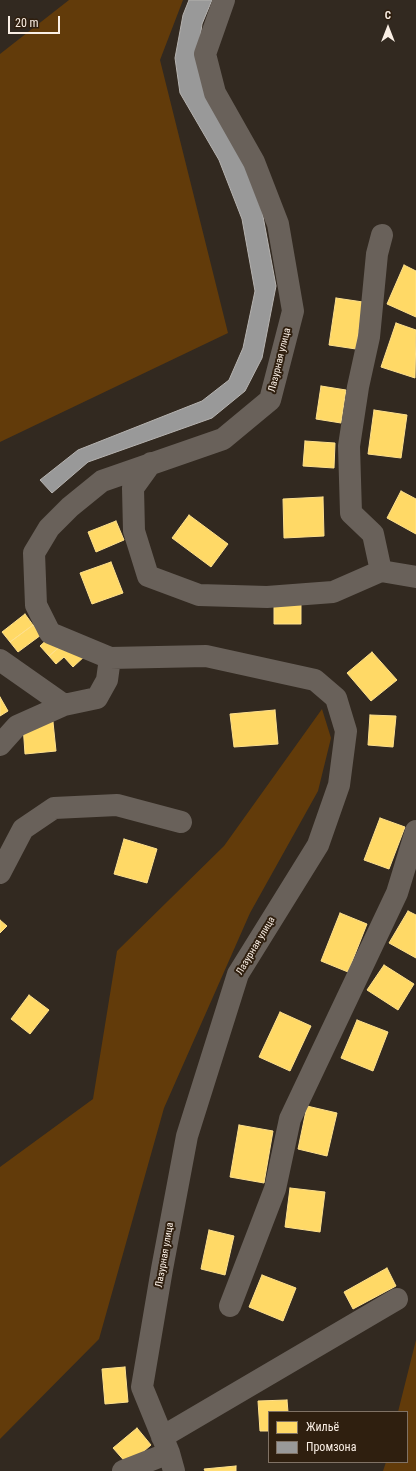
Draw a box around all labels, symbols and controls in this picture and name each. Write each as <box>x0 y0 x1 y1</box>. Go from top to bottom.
scale bar <box>10 8 62 34</box>
north arrow <box>368 8 408 48</box>
text: С <box>385 9 391 22</box>
text: 20 m <box>15 16 39 30</box>
street label: Лазурная улица <box>266 327 294 393</box>
street label: Лазурная улица <box>234 915 278 977</box>
street label: Лазурная улица <box>153 1222 177 1288</box>
legend <box>268 1411 408 1463</box>
text: Жильё <box>306 1420 339 1434</box>
text: Промзона <box>306 1440 356 1454</box>

